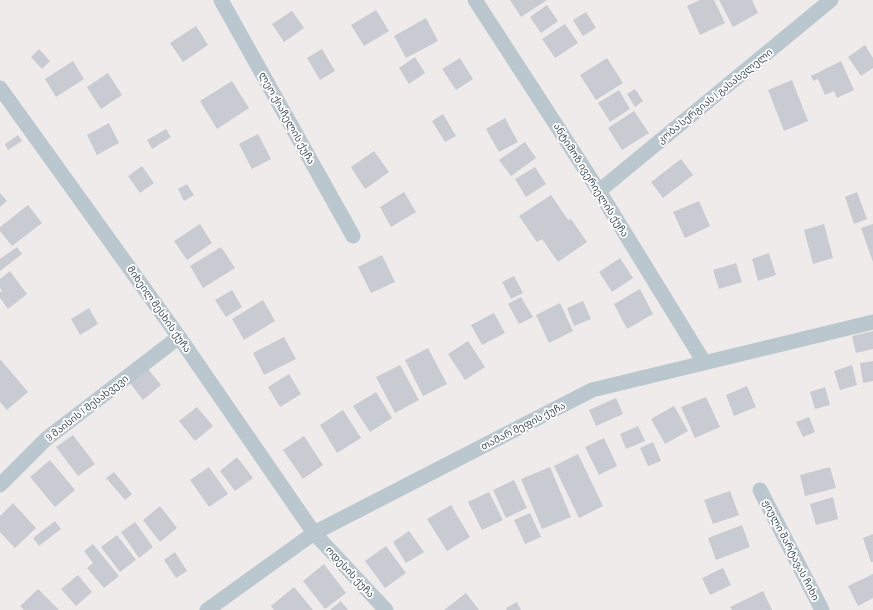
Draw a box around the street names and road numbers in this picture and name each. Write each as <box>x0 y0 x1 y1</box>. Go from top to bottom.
street label: კობა სერგიას I გასასვლელი <box>655 46 775 146</box>
street label: ლეო ქიაჩელის ქუჩა <box>257 70 317 166</box>
street label: ანტიმოზ ივერიელის ქუჩა <box>551 121 631 239</box>
street label: მიხეილ მესხის ქუჩა <box>125 263 193 355</box>
street label: 9 მაისის I შესახვევი <box>43 372 131 444</box>
street label: თამარ მეფის ქუჩა <box>479 399 567 453</box>
street label: ჟიული შარტავას ჩიხი <box>760 498 822 602</box>
street label: ოდესის ქუჩა <box>323 544 377 600</box>

